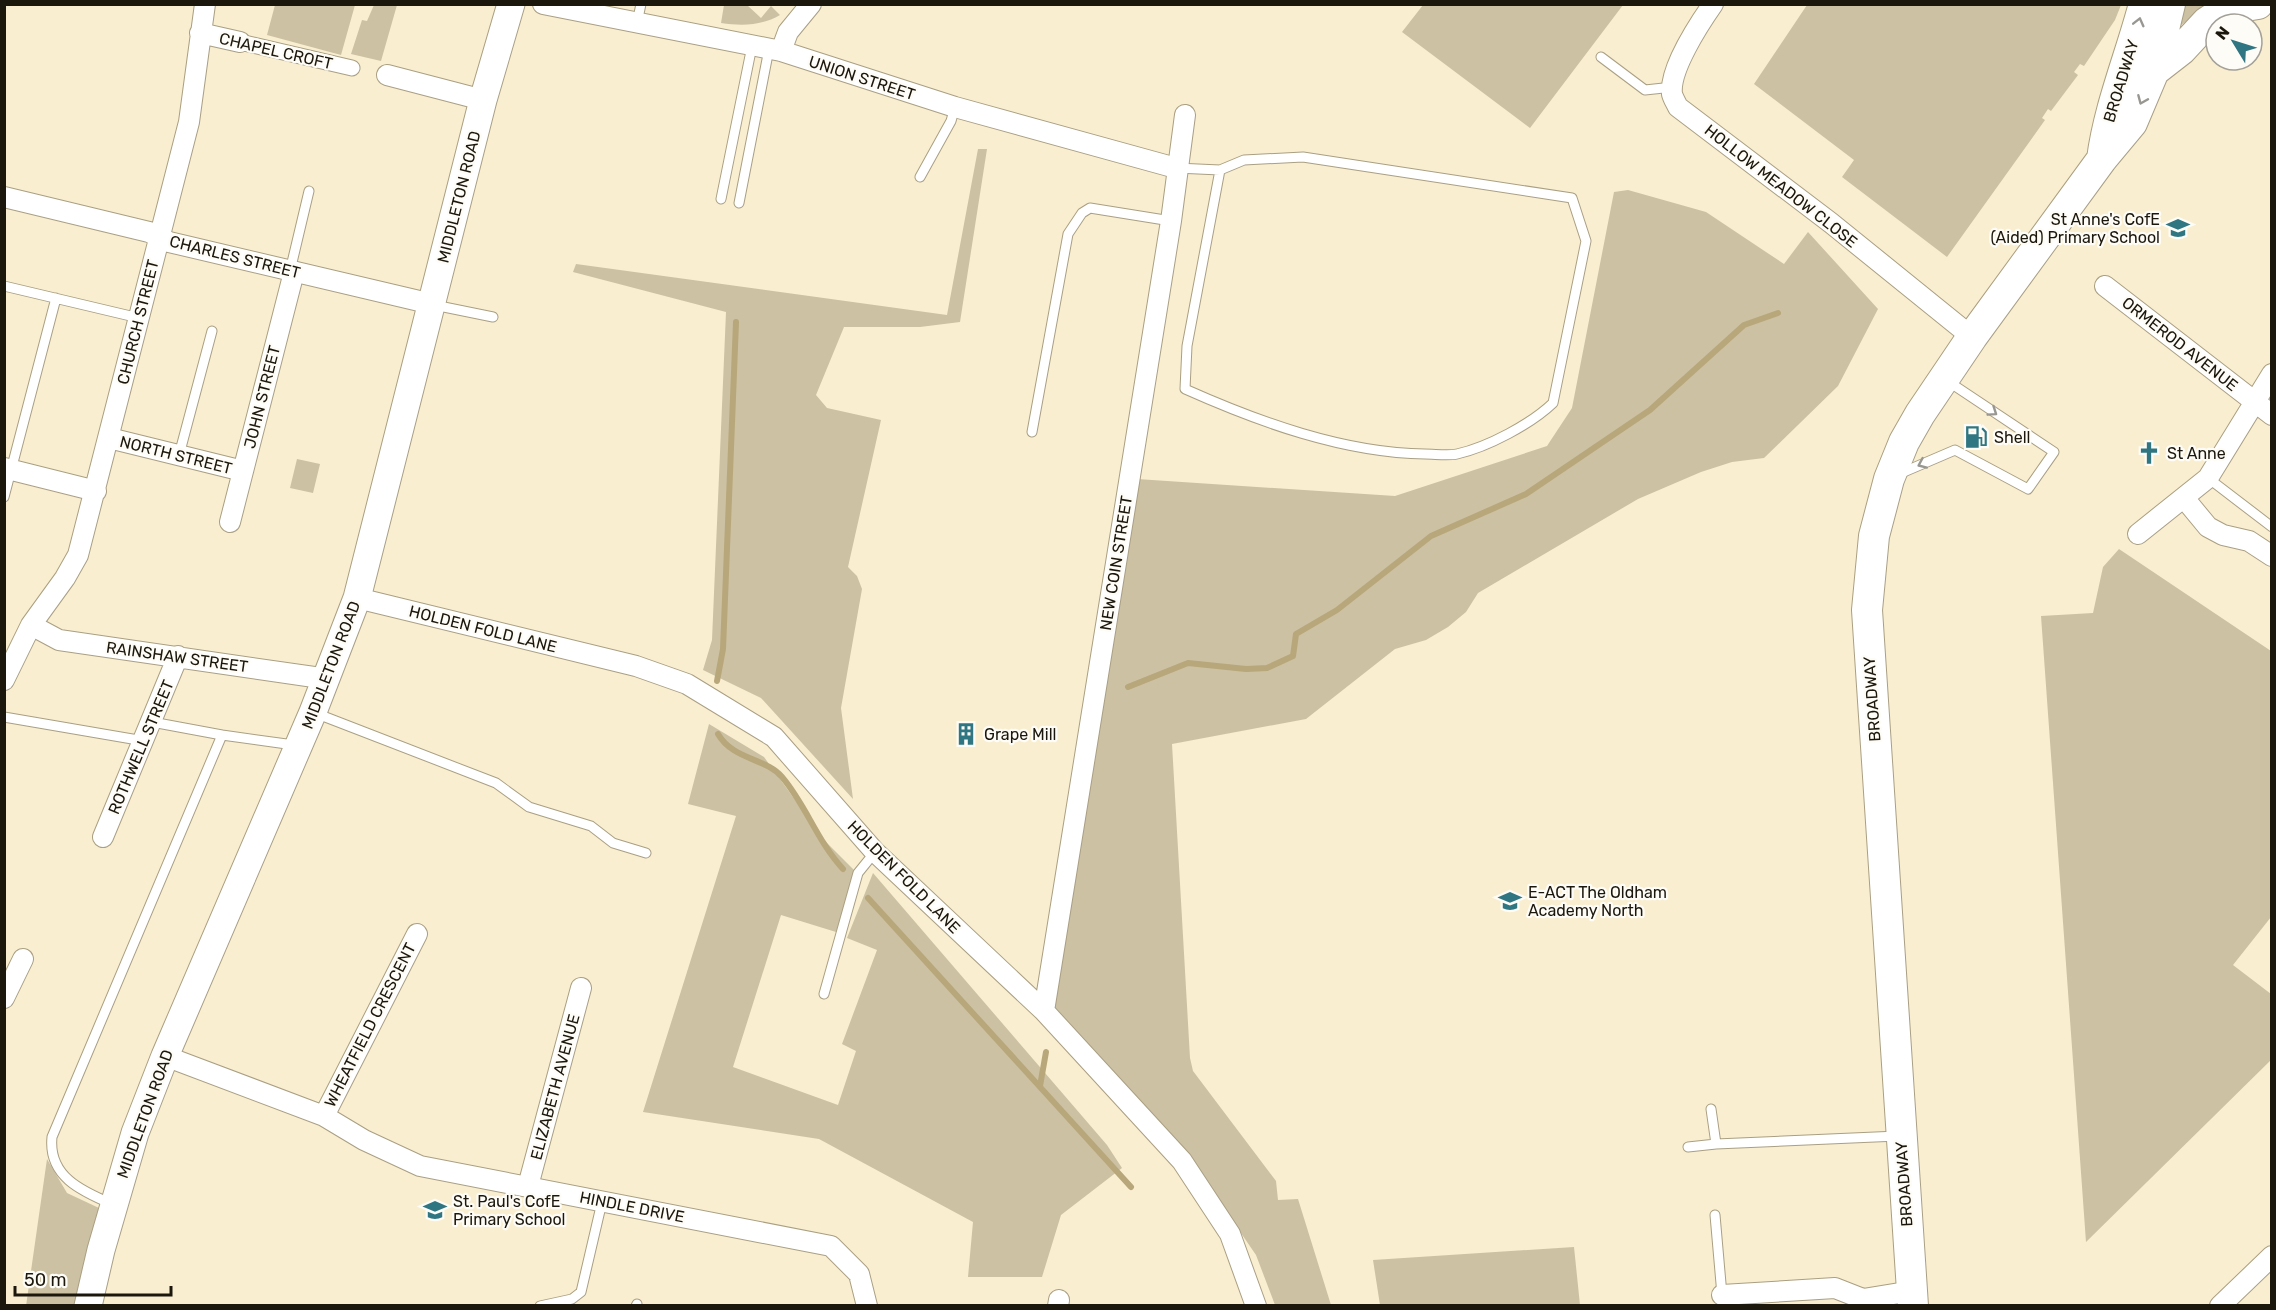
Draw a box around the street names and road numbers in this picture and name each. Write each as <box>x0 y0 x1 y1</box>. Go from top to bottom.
street label: CHAPEL CROFT <box>217 29 335 73</box>
street label: BROADWAY <box>2099 37 2143 125</box>
street label: UNION STREET <box>806 52 918 104</box>
street label: HOLLOW MEADOW CLOSE <box>1701 120 1861 252</box>
street label: MIDDLETON ROAD <box>433 129 485 265</box>
street label: CHARLES STREET <box>168 232 302 282</box>
street label: CHURCH STREET <box>113 258 163 386</box>
street label: ORMEROD AVENUE <box>2118 293 2242 395</box>
street label: JOHN STREET <box>240 343 284 451</box>
street label: NORTH STREET <box>118 432 234 478</box>
street label: NEW COIN STREET <box>1096 494 1136 632</box>
street label: MIDDLETON ROAD <box>298 598 364 732</box>
street label: HOLDEN FOLD LANE <box>407 601 559 657</box>
street label: RAINSHAW STREET <box>105 638 249 676</box>
street label: BROADWAY <box>1860 656 1884 742</box>
street label: ROTHWELL STREET <box>104 677 178 817</box>
street label: HOLDEN FOLD LANE <box>844 817 964 937</box>
street label: WHEATFIELD CRESCENT <box>320 940 420 1110</box>
street label: ELIZABETH AVENUE <box>526 1012 584 1162</box>
street label: MIDDLETON ROAD <box>113 1047 177 1181</box>
street label: BROADWAY <box>1892 1141 1916 1227</box>
street label: HINDLE DRIVE <box>578 1188 686 1226</box>

